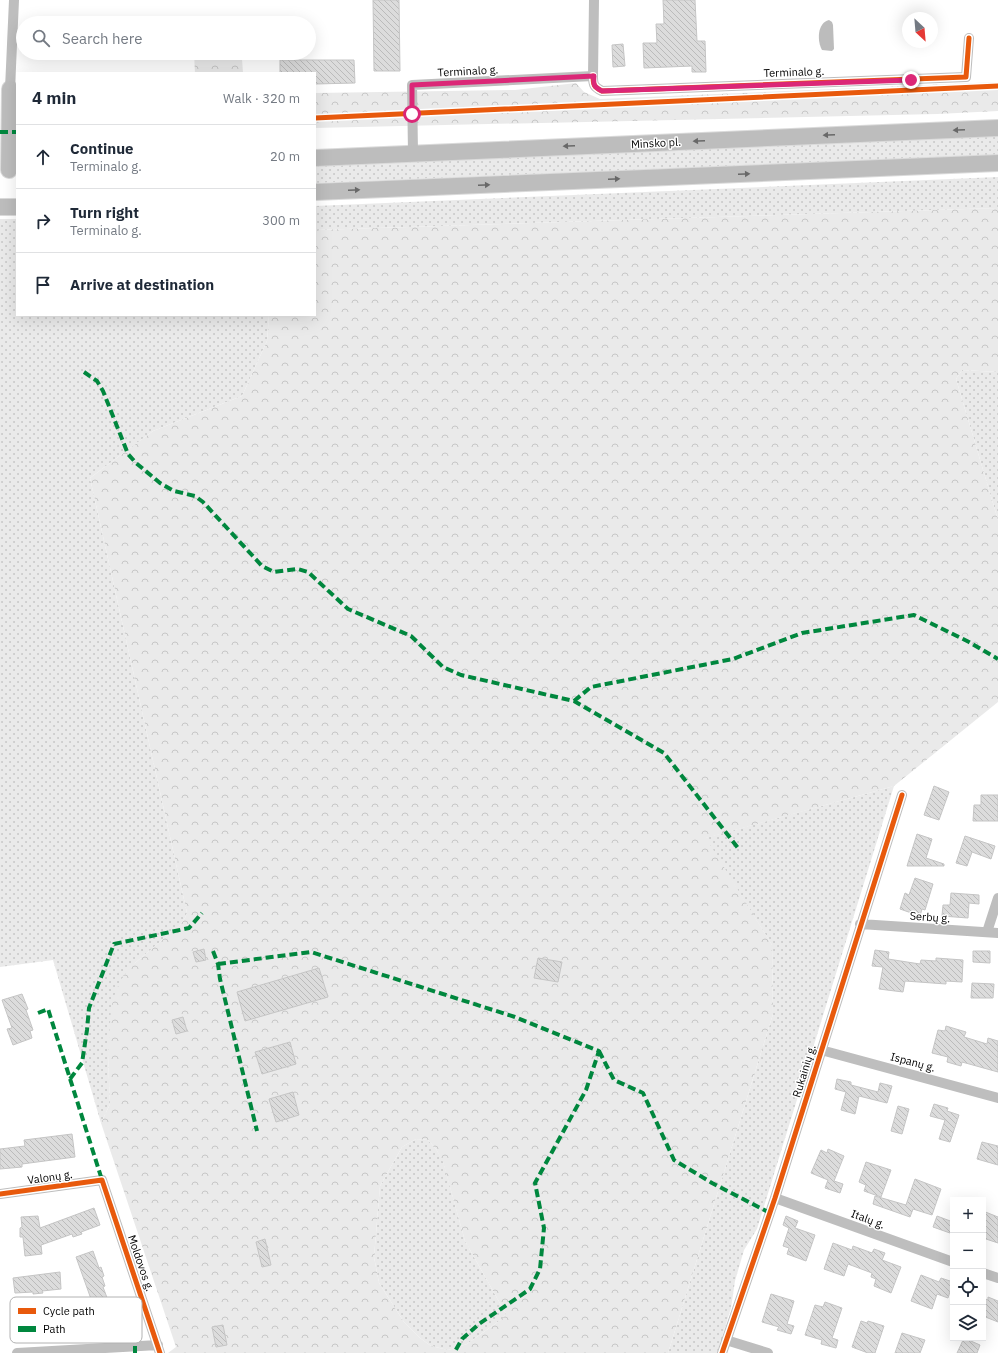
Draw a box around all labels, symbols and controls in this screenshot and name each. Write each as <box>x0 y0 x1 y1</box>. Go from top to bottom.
north arrow <box>902 12 938 48</box>
search box <box>16 16 316 60</box>
icon: search <box>30 27 52 49</box>
text: Search here <box>62 29 142 48</box>
street label: Terminalo g. <box>437 62 499 80</box>
street label: Terminalo g. <box>763 64 825 80</box>
route end <box>902 71 920 89</box>
text: 4 min <box>32 87 76 109</box>
text: Walk · 320 m <box>223 90 300 107</box>
route start <box>403 105 421 123</box>
one-way arrow <box>953 126 965 133</box>
one-way arrow <box>822 132 835 138</box>
street label: Minsko pl. <box>631 135 681 151</box>
one-way arrow <box>693 137 705 144</box>
text: Continue <box>70 139 134 158</box>
one-way arrow <box>563 143 575 150</box>
icon: ahead <box>32 146 54 168</box>
text: 20 m <box>270 148 300 165</box>
text: Terminalo g. <box>70 158 142 175</box>
one-way arrow <box>738 170 750 177</box>
one-way arrow <box>608 176 621 182</box>
one-way arrow <box>478 181 490 188</box>
one-way arrow <box>348 187 361 193</box>
text: Turn right <box>70 203 139 222</box>
icon: right <box>32 210 54 232</box>
text: 300 m <box>262 212 300 229</box>
text: Terminalo g. <box>70 222 142 239</box>
icon: arrive <box>32 274 54 296</box>
text: Arrive at destination <box>70 275 214 294</box>
street label: Serbų g. <box>909 909 951 925</box>
street label: Rukainių g. <box>789 1043 819 1099</box>
street label: Ispanų g. <box>889 1049 937 1075</box>
street label: Valonų g. <box>27 1167 73 1187</box>
map controls <box>950 1197 986 1341</box>
button: + <box>950 1197 986 1233</box>
street label: Italų g. <box>849 1206 887 1232</box>
street label: Moldovos g. <box>125 1233 157 1293</box>
button: − <box>950 1233 986 1269</box>
button: locate <box>950 1269 986 1305</box>
legend <box>10 1297 142 1343</box>
text: Cycle path <box>43 1304 95 1318</box>
button: layers <box>950 1305 986 1341</box>
text: Path <box>43 1322 66 1336</box>

